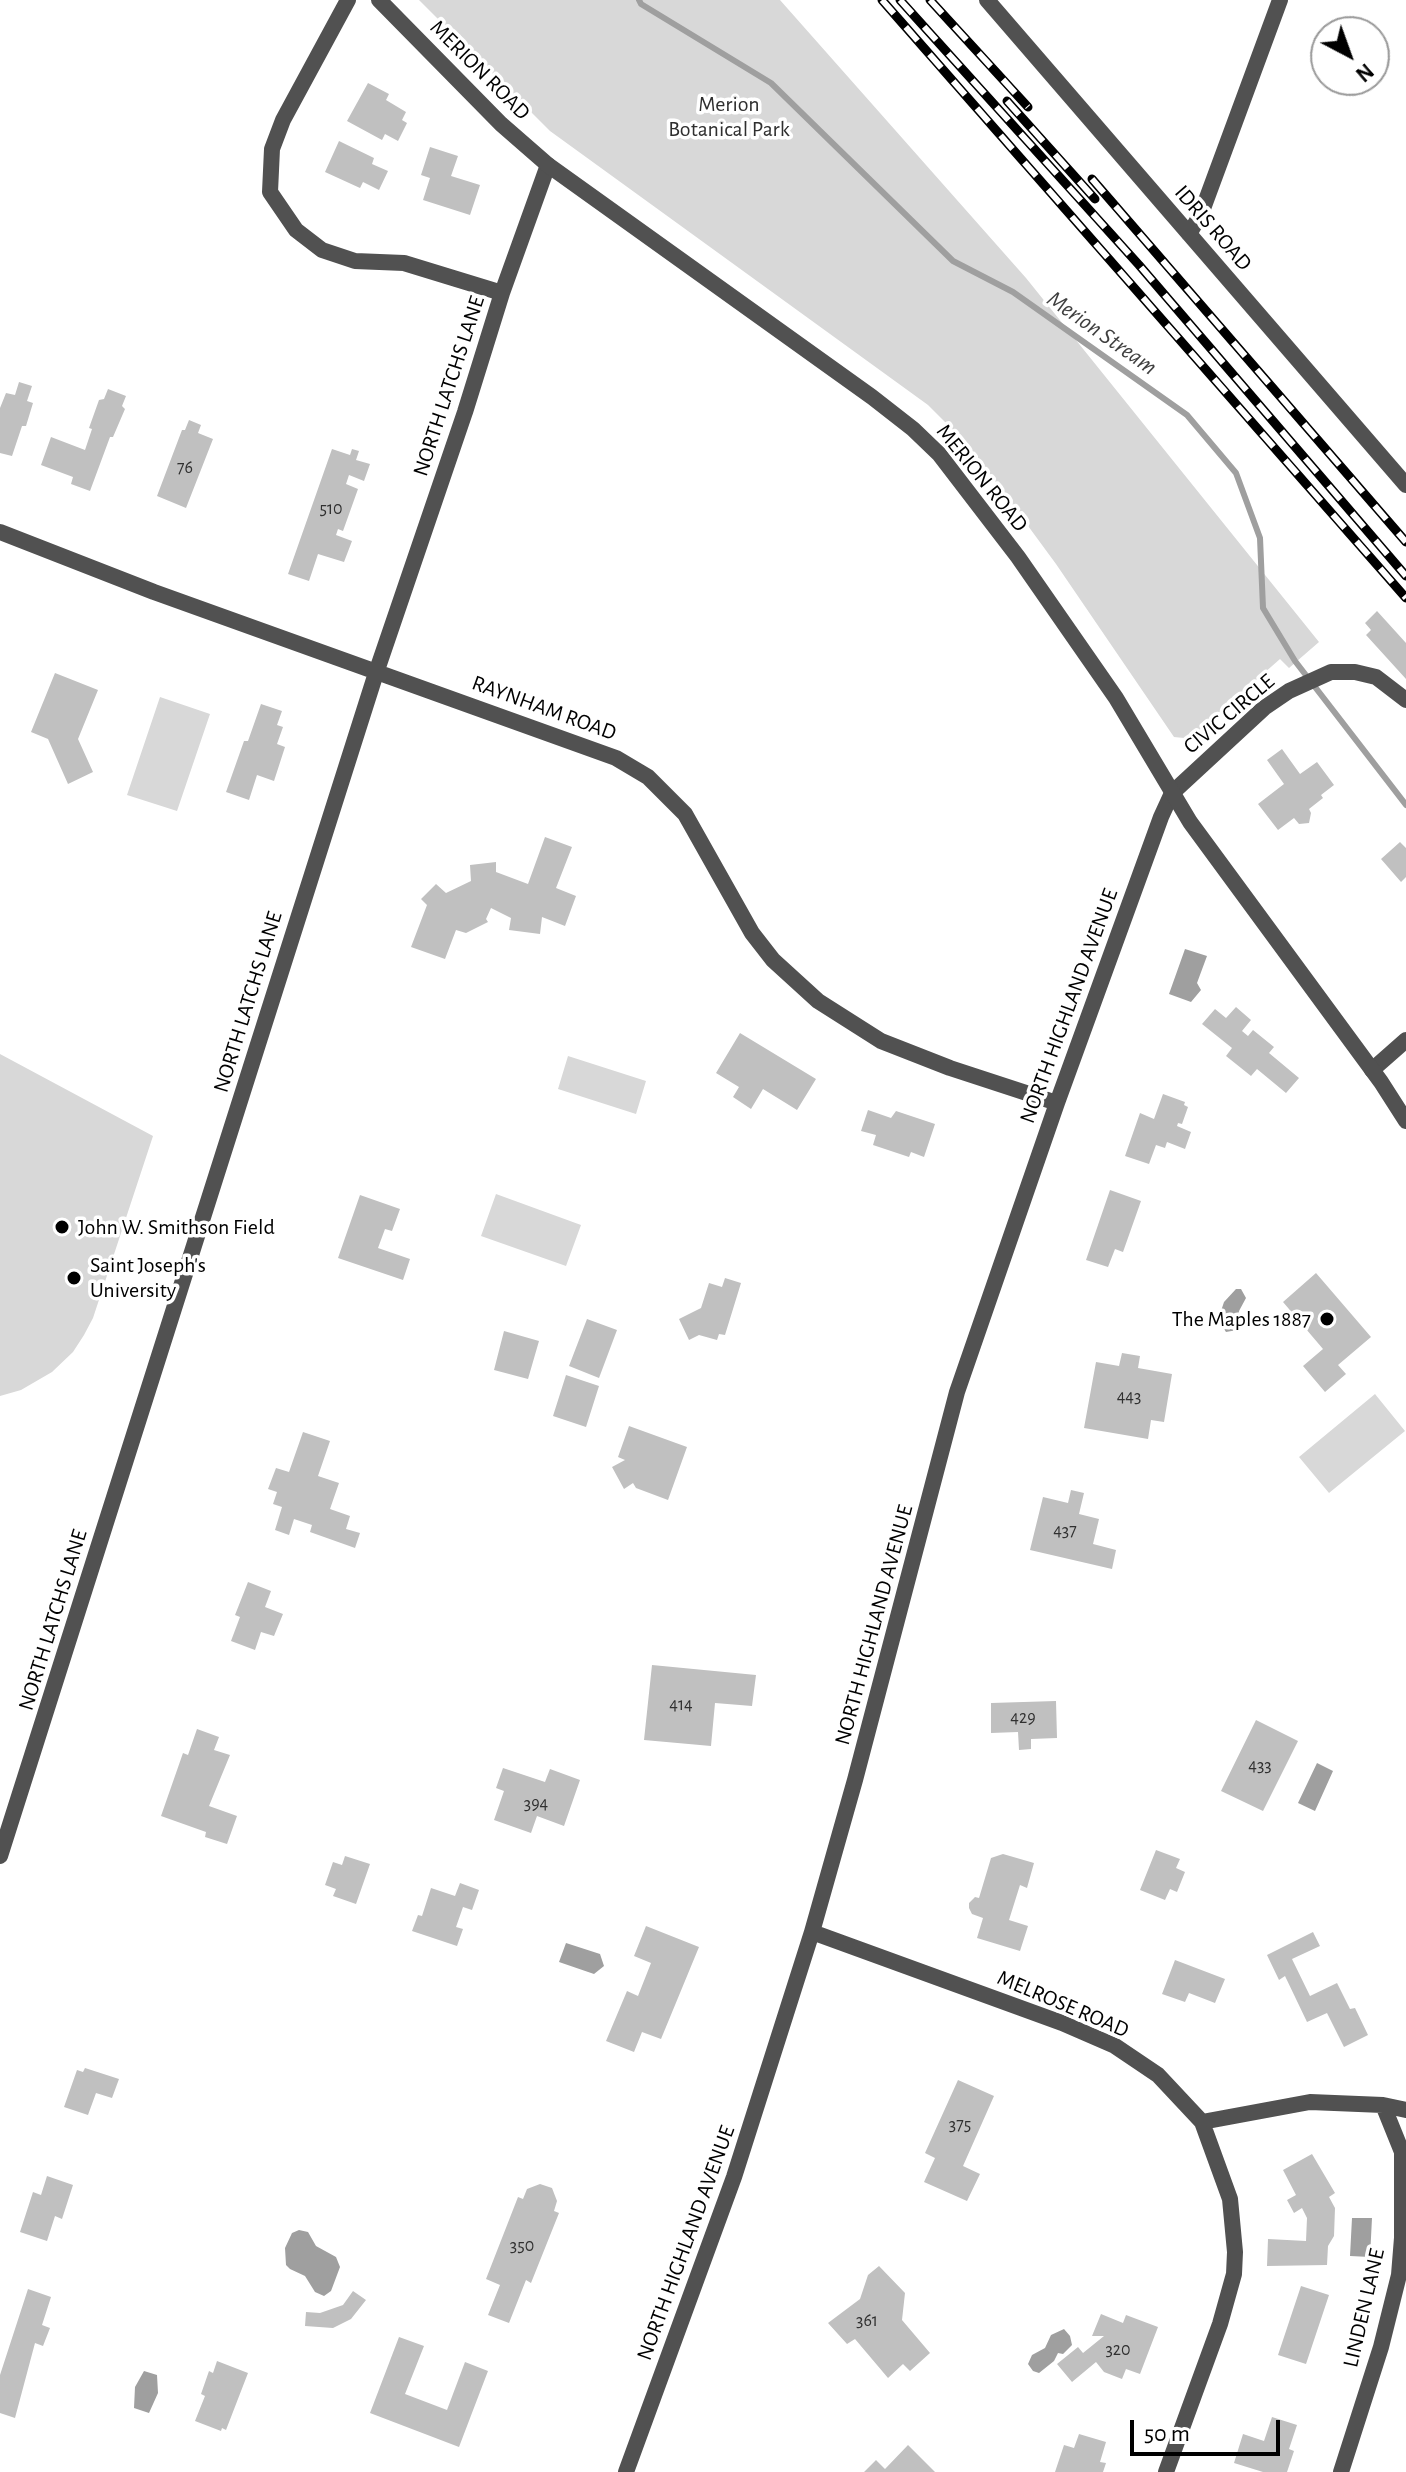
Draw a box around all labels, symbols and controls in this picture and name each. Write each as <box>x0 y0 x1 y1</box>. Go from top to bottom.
street label: MERION ROAD <box>424 14 536 126</box>
north arrow <box>1310 16 1390 96</box>
text: N <box>1351 59 1377 86</box>
park label: Merion Botanical Park <box>668 91 790 142</box>
street label: IDRIS ROAD <box>1169 180 1257 276</box>
water label: Merion Stream <box>1041 285 1163 381</box>
street label: NORTH LATCHS LANE <box>407 293 491 479</box>
street label: MERION ROAD <box>931 419 1033 537</box>
house number: 76 <box>177 457 193 479</box>
house number: 510 <box>319 498 343 520</box>
street label: CIVIC CIRCLE <box>1178 668 1280 760</box>
street label: RAYNHAM ROAD <box>468 670 620 746</box>
street label: NORTH HIGHLAND AVENUE <box>1014 885 1124 1127</box>
street label: NORTH LATCHS LANE <box>208 908 288 1096</box>
place label: John W. Smithson Field <box>78 1214 275 1240</box>
marker: John W. Smithson Field <box>53 1218 71 1236</box>
place label: Saint Joseph's University <box>90 1252 206 1304</box>
marker: Saint Joseph's University <box>65 1269 83 1287</box>
place label: The Maples 1887 <box>1172 1306 1311 1332</box>
marker: The Maples 1887 <box>1318 1310 1336 1328</box>
house number: 443 <box>1117 1386 1141 1408</box>
street label: NORTH HIGHLAND AVENUE <box>829 1502 919 1748</box>
house number: 437 <box>1053 1520 1077 1542</box>
street label: NORTH LATCHS LANE <box>13 1526 93 1714</box>
house number: 414 <box>669 1694 693 1716</box>
house number: 429 <box>1010 1707 1036 1729</box>
house number: 433 <box>1248 1755 1272 1777</box>
house number: 394 <box>524 1793 548 1815</box>
street label: MELROSE ROAD <box>993 1964 1133 2044</box>
house number: 375 <box>949 2114 971 2136</box>
street label: NORTH HIGHLAND AVENUE <box>631 2122 741 2364</box>
house number: 350 <box>510 2235 534 2257</box>
street label: LINDEN LANE <box>1338 2246 1390 2370</box>
house number: 361 <box>856 2310 878 2332</box>
house number: 320 <box>1105 2339 1131 2361</box>
scale bar <box>1134 2404 1284 2454</box>
text: 50 m <box>1144 2422 1190 2446</box>

